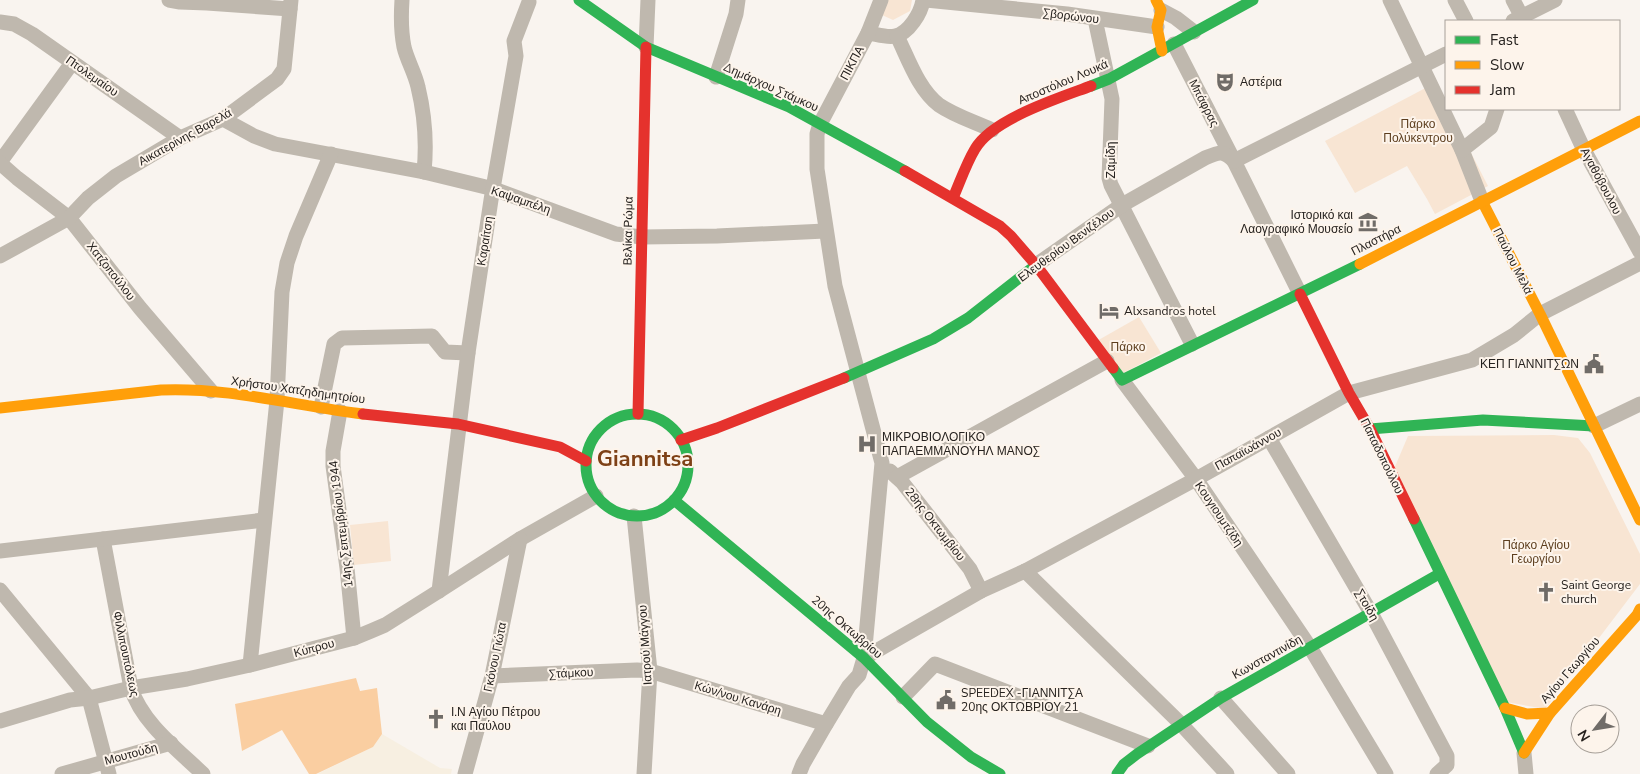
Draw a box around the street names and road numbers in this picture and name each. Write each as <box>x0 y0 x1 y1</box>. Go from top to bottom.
street label: Σβορώνου <box>1042 5 1100 27</box>
street label: ΠΙΚΠΑ <box>836 43 868 83</box>
street label: Πτολεμαίου <box>63 52 121 100</box>
street label: Αποστόλου Λουκά <box>1015 56 1111 108</box>
street label: Δημάρχου Στάμκου <box>721 59 821 115</box>
street label: Μπάφρας <box>1185 77 1223 130</box>
street label: Αικατερίνης Βαρελά <box>135 105 235 169</box>
street label: Ζαμίδη <box>1103 141 1119 179</box>
street label: Αγαθόβουλου <box>1577 145 1625 217</box>
street label: Καψαμπέλη <box>489 182 553 218</box>
street label: Βελίκα Ρώμα <box>619 196 637 266</box>
street label: Ελευθερίου Βενιζέλου <box>1015 205 1117 285</box>
street label: Καραίτση <box>473 215 497 267</box>
street label: Πλαστήρα <box>1348 221 1404 259</box>
street label: Παύλου Μελά <box>1489 225 1537 297</box>
street label: Χατζοπούλου <box>83 238 139 304</box>
street label: Χρήστου Χατζηδημητρίου <box>230 373 366 407</box>
street label: Παπαδοπούλου <box>1357 416 1407 496</box>
street label: Παπαϊωάννου <box>1212 424 1284 474</box>
street label: 14ης Σεπτεμβρίου 1944 <box>325 460 357 588</box>
street label: Κουγιουμτζίδη <box>1191 478 1247 550</box>
street label: 28ης Οκτωμβίου <box>901 484 969 564</box>
street label: Στοίδη <box>1351 586 1383 624</box>
street label: 20ης Οκτωβρίου <box>808 592 886 662</box>
street label: Ιατρού Μάγγου <box>634 604 656 686</box>
street label: Φιλλιπουπόλεως <box>109 610 143 699</box>
street label: Γκόνου Γιώτα <box>480 621 510 693</box>
street label: Κωνσταντινίδη <box>1229 631 1305 683</box>
street label: Αγίου Γεωργίου <box>1537 633 1603 707</box>
street label: Κύπρου <box>292 635 336 661</box>
street label: Στάμκου <box>548 664 594 682</box>
street label: Κών/νου Κανάρη <box>693 677 783 719</box>
street label: Μουτούδη <box>103 739 159 769</box>

